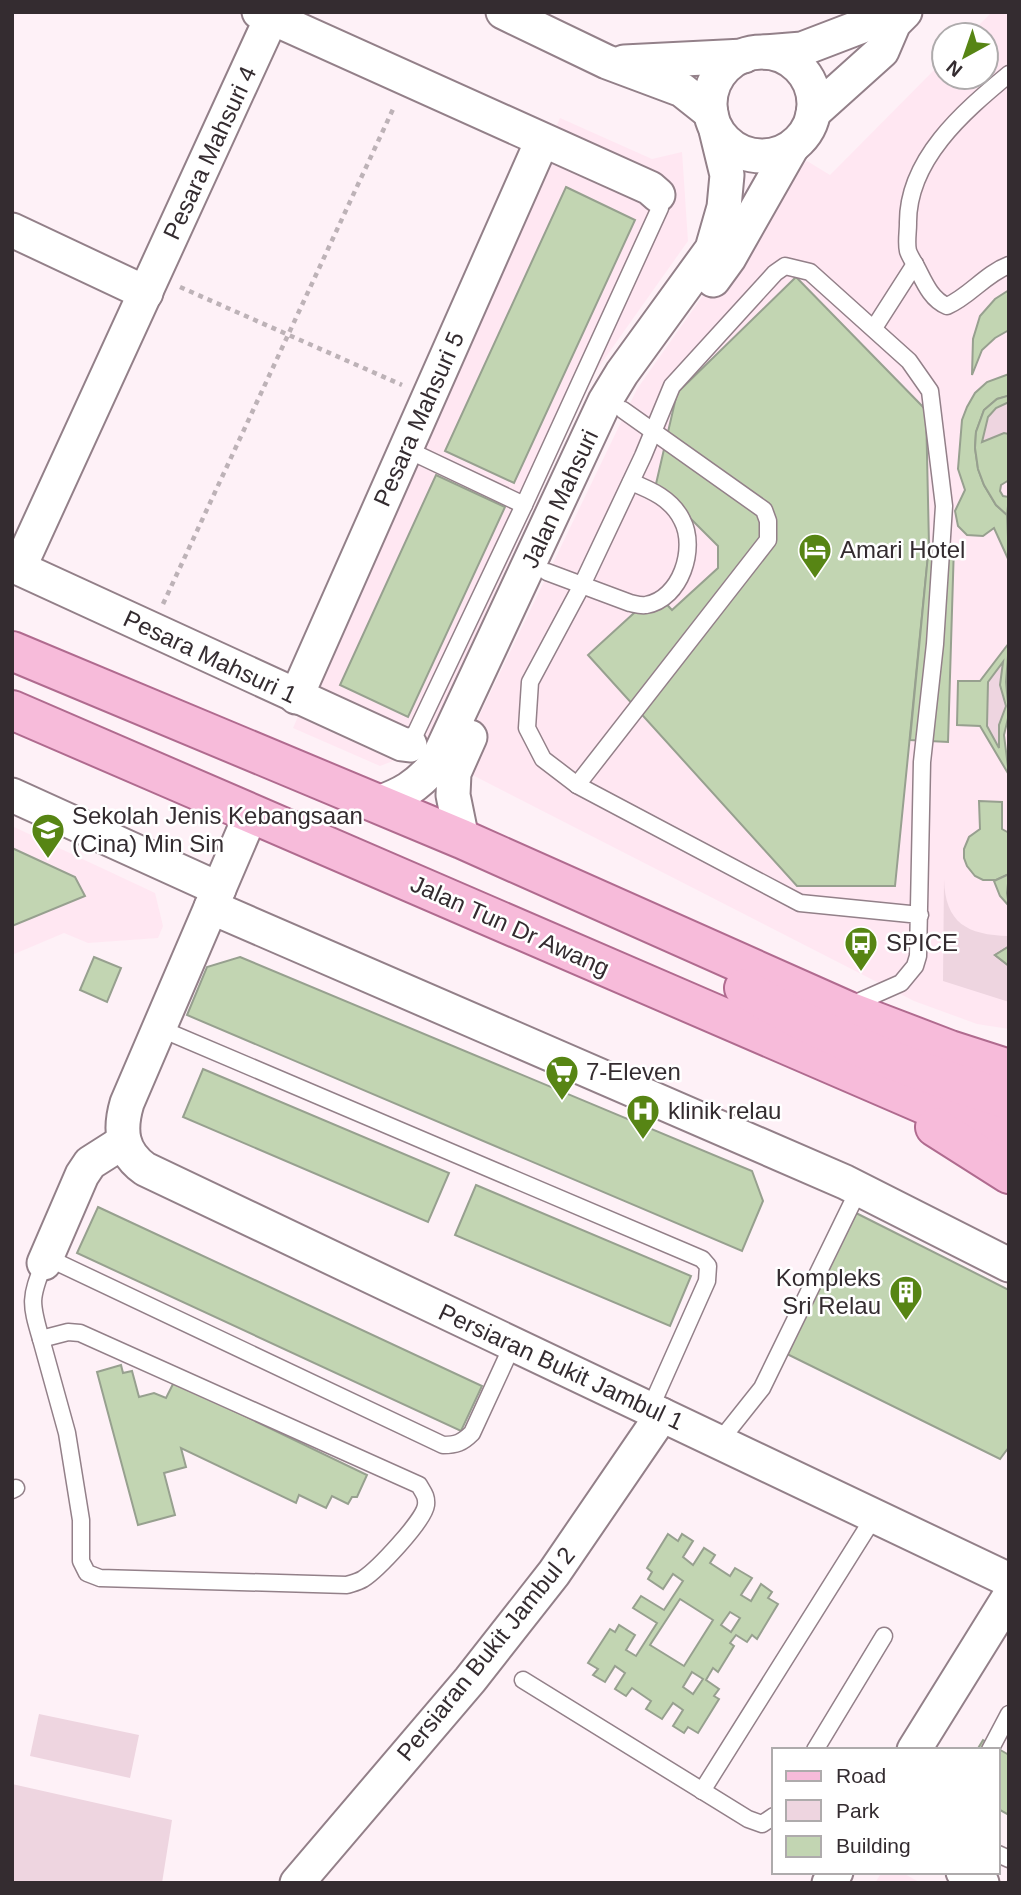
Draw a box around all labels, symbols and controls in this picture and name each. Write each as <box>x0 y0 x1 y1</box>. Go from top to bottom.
north arrow <box>930 21 1000 91</box>
text: N <box>942 56 966 81</box>
street label: Pesara Mahsuri 4 <box>158 62 262 244</box>
street label: Pesara Mahsuri 5 <box>368 327 469 510</box>
street label: Jalan Mahsuri <box>516 425 603 572</box>
hotel icon: Amari Hotel <box>796 531 834 580</box>
place label: Amari Hotel <box>840 536 965 563</box>
street label: Pesara Mahsuri 1 <box>119 605 301 709</box>
place label: Sekolah Jenis Kebangsaan (Cina) Min Sin <box>72 802 363 857</box>
school or university icon: Sekolah Jenis Kebangsaan (Cina) Min Sin <box>29 811 67 860</box>
street label: Jalan Tun Dr Awang <box>407 870 614 981</box>
bus stop icon: SPICE <box>842 924 880 973</box>
place label: SPICE <box>886 929 958 956</box>
supermarket icon: 7-Eleven <box>543 1053 581 1102</box>
place label: 7-Eleven <box>586 1058 681 1085</box>
hospital icon: klinik relau <box>624 1092 662 1141</box>
place label: klinik relau <box>668 1097 781 1124</box>
place label: Kompleks Sri Relau <box>776 1264 881 1319</box>
building icon: Kompleks Sri Relau <box>887 1273 925 1322</box>
street label: Persiaran Bukit Jambul 1 <box>435 1298 688 1435</box>
street label: Persiaran Bukit Jambul 2 <box>391 1542 580 1766</box>
legend <box>772 1748 1000 1874</box>
text: Road <box>836 1764 886 1787</box>
text: Park <box>836 1799 880 1822</box>
text: Building <box>836 1834 911 1857</box>

